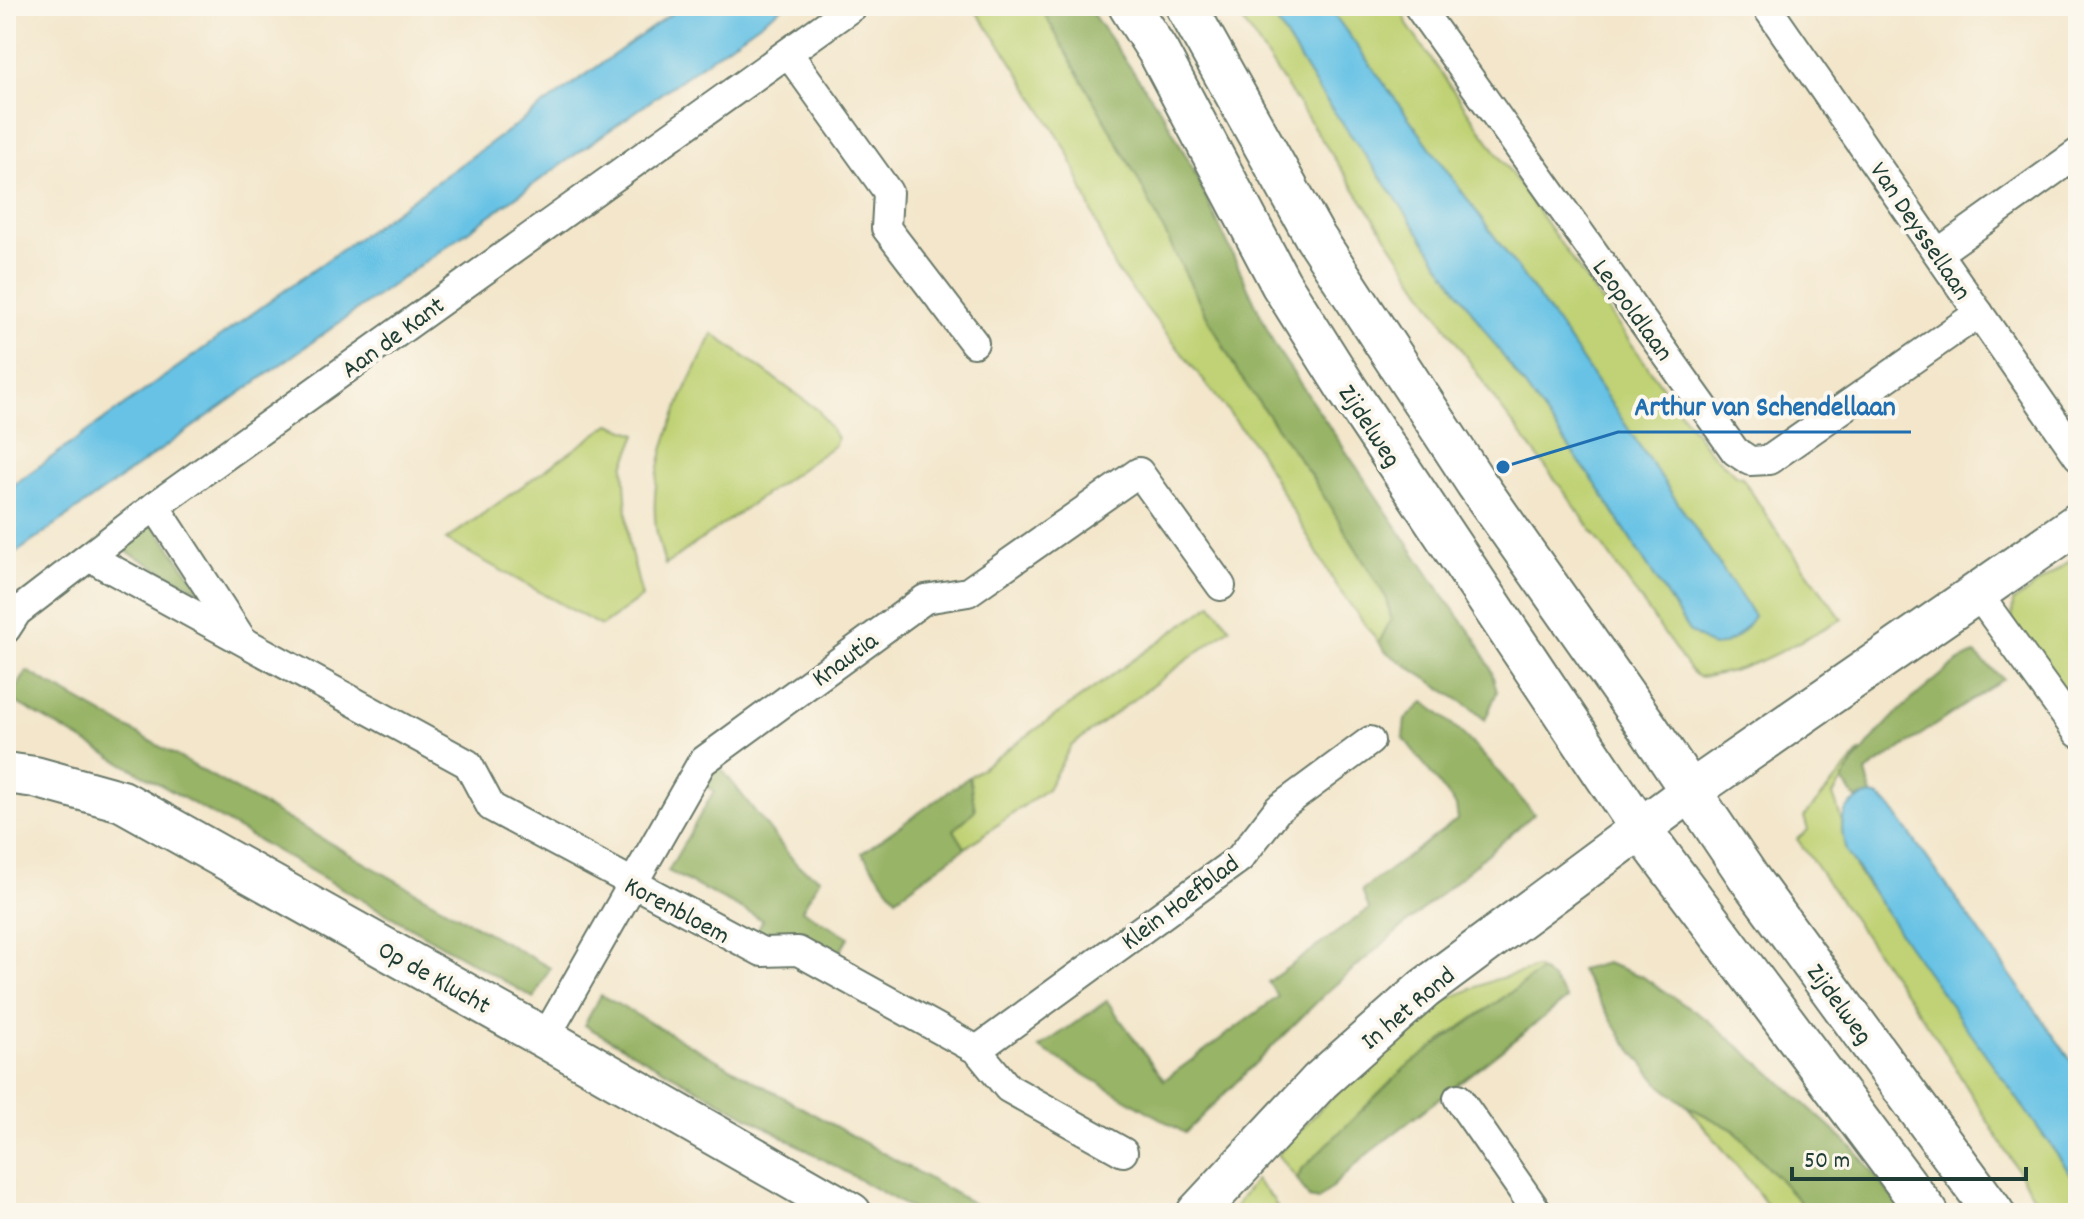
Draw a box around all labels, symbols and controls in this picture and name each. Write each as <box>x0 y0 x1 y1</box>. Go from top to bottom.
street label: Van Deyssellaan <box>1859 155 1979 309</box>
street label: Leopoldlaan <box>1581 252 1681 370</box>
street label: Aan de Kant <box>335 288 454 389</box>
street label: Zijdelweg <box>1327 378 1409 476</box>
callout: Arthur van Schendellaan <box>1618 380 1911 432</box>
text: Arthur van Schendellaan <box>1634 390 1896 430</box>
street label: Knautia <box>805 624 887 698</box>
street label: Klein Hoefblad <box>1114 847 1248 961</box>
street label: Korenbloem <box>617 869 736 955</box>
street label: Op de Klucht <box>370 933 497 1025</box>
street label: Zijdelweg <box>1796 957 1880 1053</box>
street label: In het Rond <box>1354 959 1465 1060</box>
scale bar <box>1792 1131 2026 1181</box>
text: 50 m <box>1804 1145 1850 1179</box>

